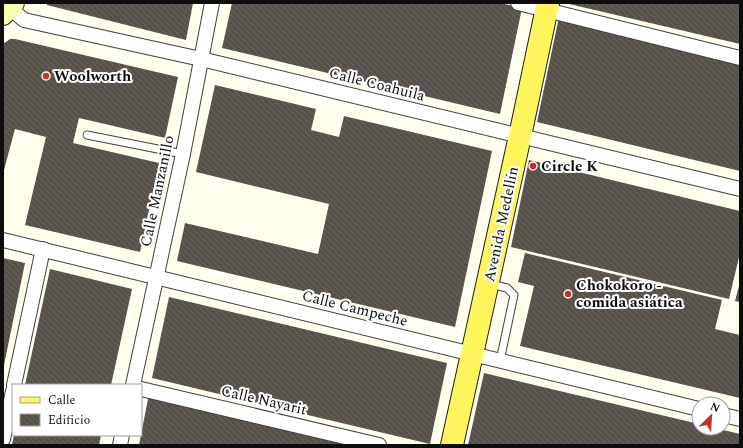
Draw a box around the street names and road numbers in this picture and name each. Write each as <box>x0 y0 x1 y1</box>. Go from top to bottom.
street label: Calle Coahuila <box>327 61 428 108</box>
street label: Calle Manzanillo <box>134 133 181 249</box>
street label: Avenida Medellín <box>478 164 525 284</box>
street label: Calle Campeche <box>300 284 410 333</box>
street label: Calle Nayarit <box>219 379 309 422</box>

